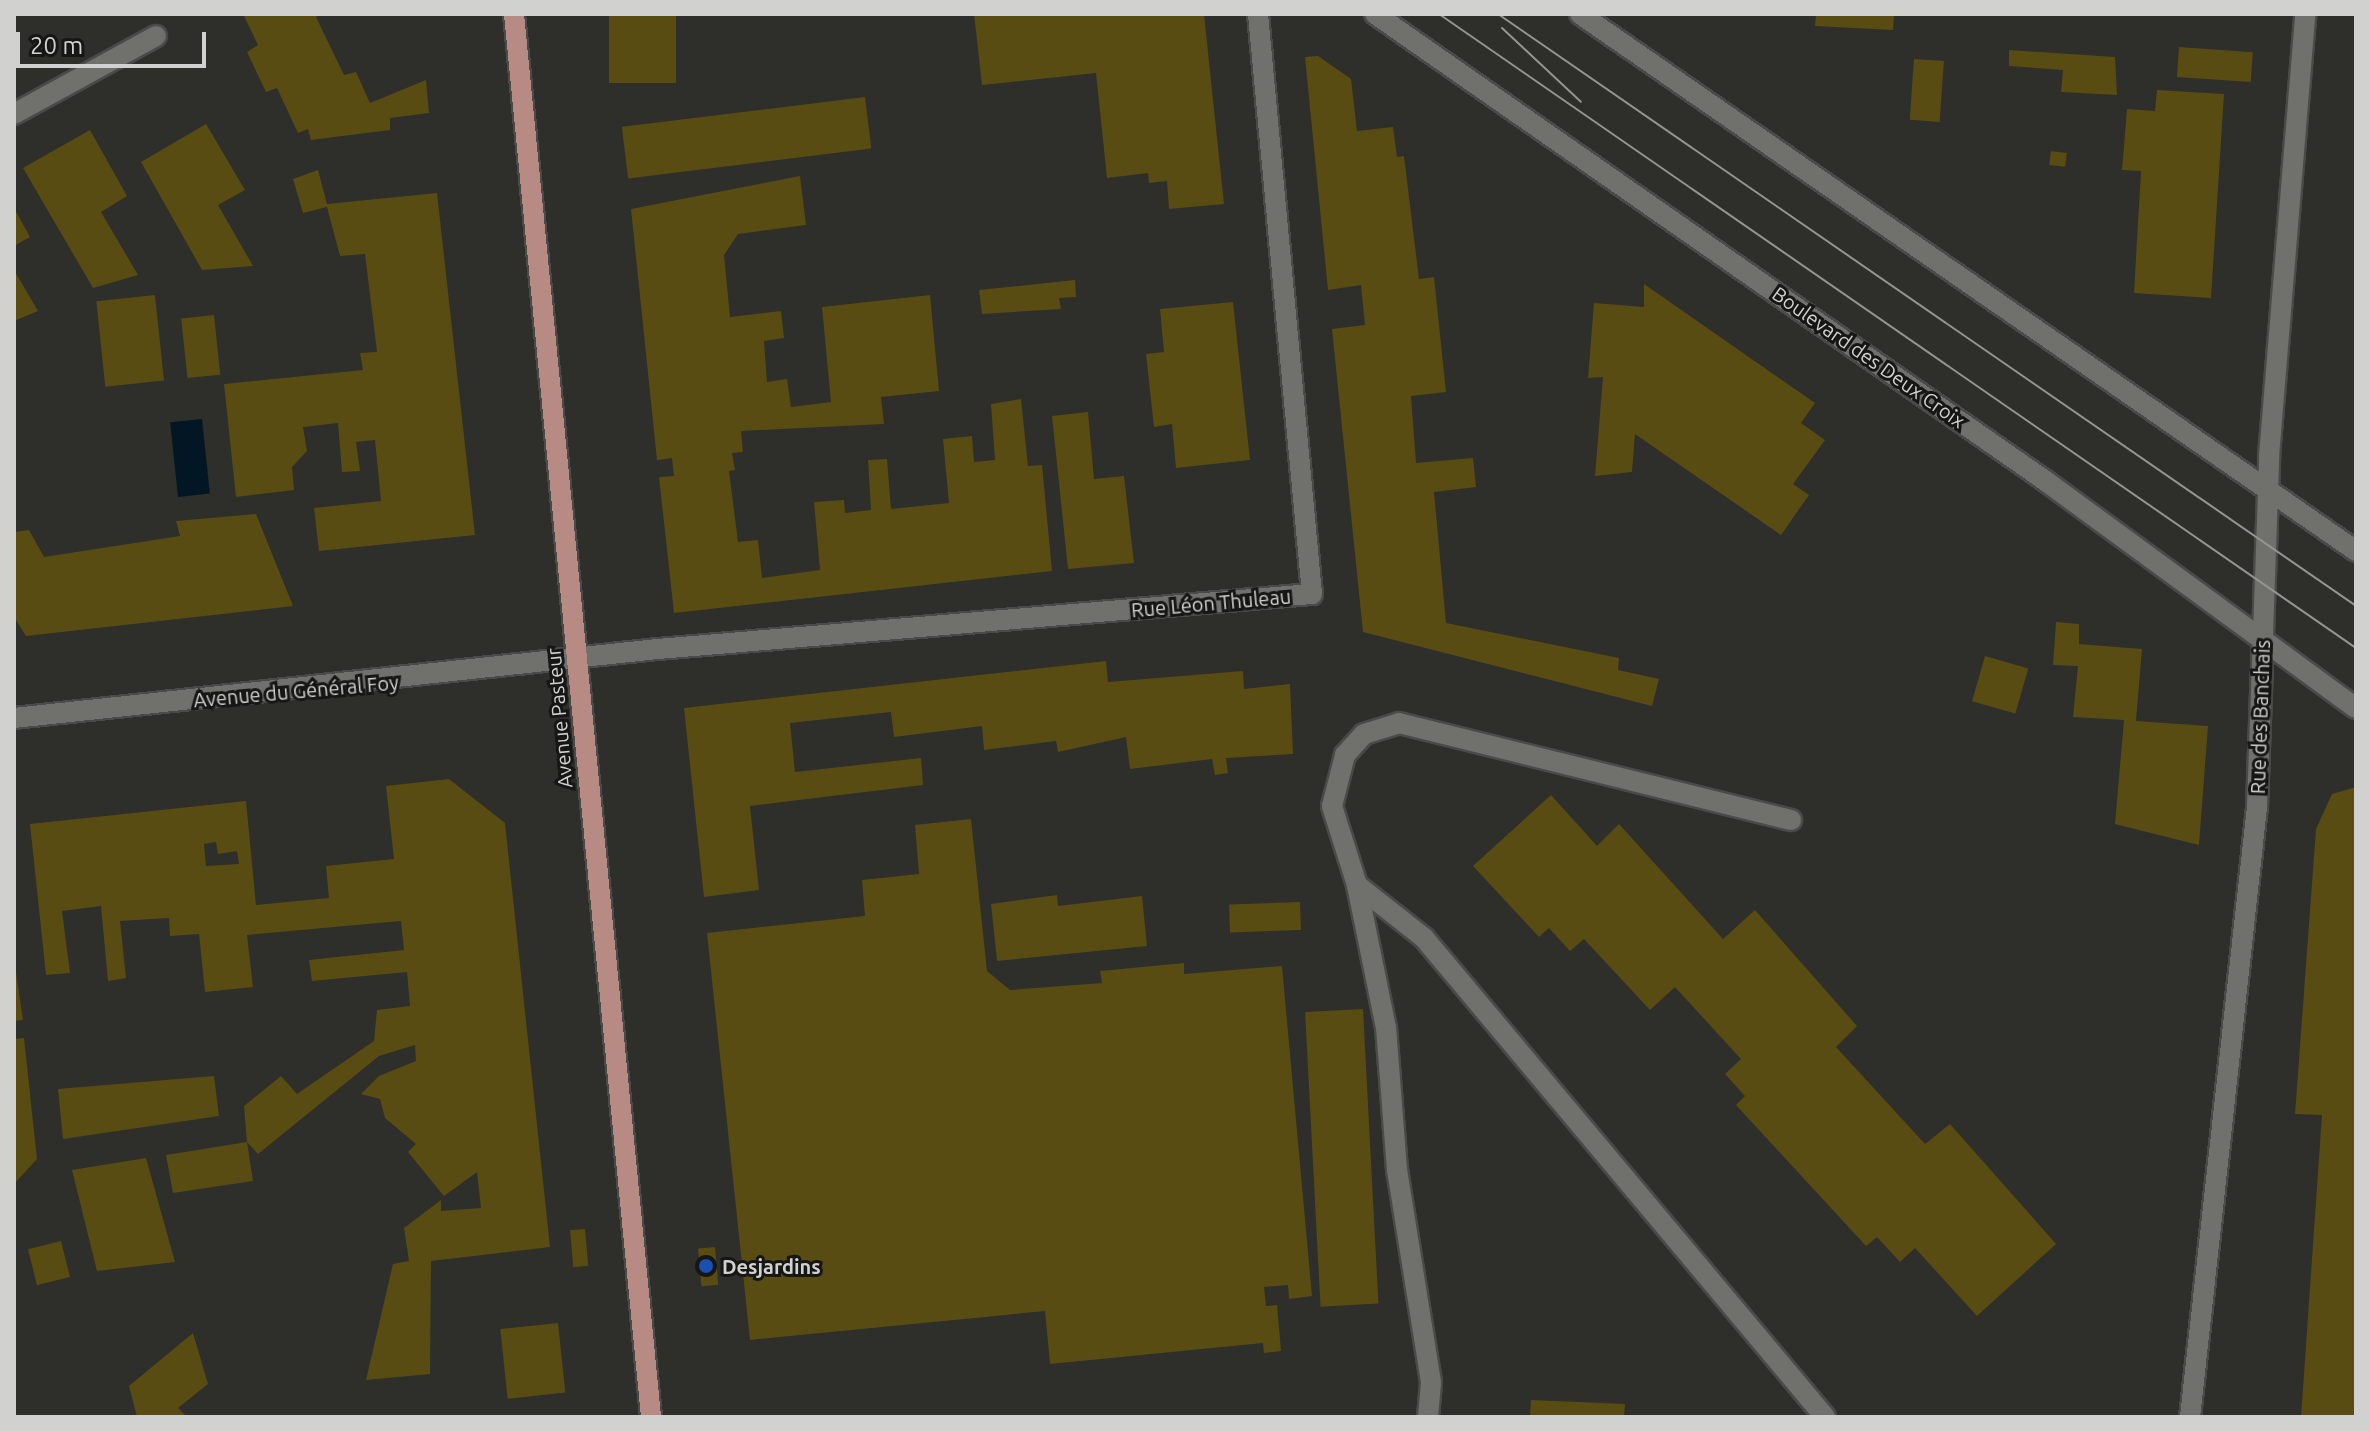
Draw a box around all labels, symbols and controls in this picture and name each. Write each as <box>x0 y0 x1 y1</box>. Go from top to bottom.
scale bar <box>20 16 210 66</box>
text: 20 m <box>30 32 83 59</box>
street label: Boulevard des Deux Croix <box>1768 281 1970 433</box>
street label: Rue Léon Thuleau <box>1130 584 1292 622</box>
street label: Rue des Banchais <box>2245 639 2275 795</box>
street label: Avenue Pasteur <box>541 647 577 789</box>
street label: Avenue du Général Foy <box>192 670 400 712</box>
place label: Desjardins <box>722 1254 821 1278</box>
marker: Desjardins <box>697 1257 715 1275</box>

